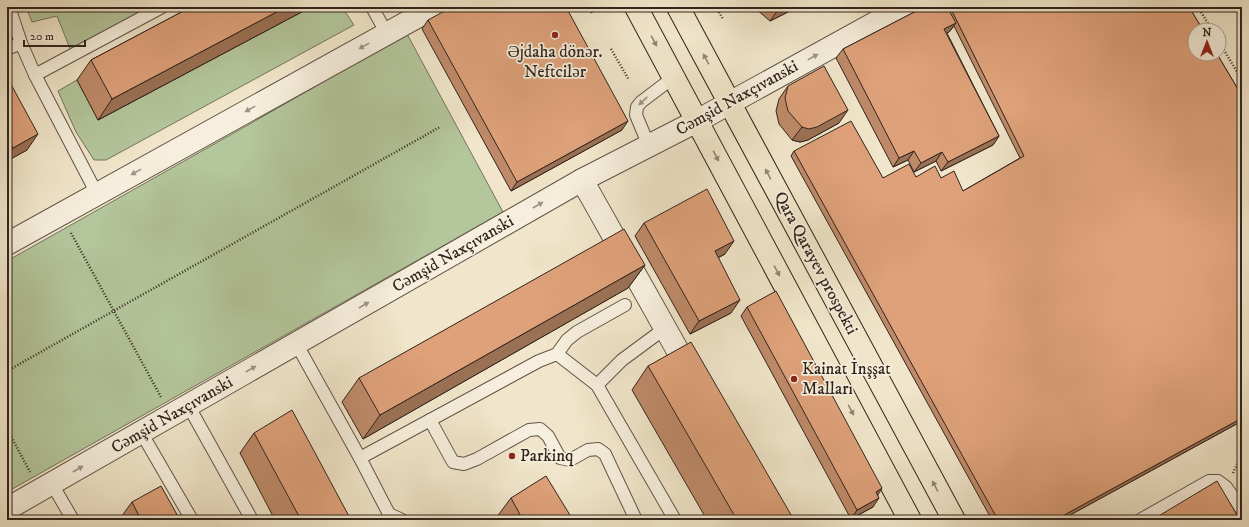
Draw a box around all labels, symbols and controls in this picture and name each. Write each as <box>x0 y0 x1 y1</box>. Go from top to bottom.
scale bar <box>24 22 85 48</box>
north arrow <box>1187 22 1227 62</box>
text: N <box>1202 26 1212 40</box>
text: 20 m <box>30 29 54 44</box>
marker: Əjdaha dönər. Neftcilər <box>550 30 560 40</box>
one-way arrow <box>651 35 657 47</box>
place label: Əjdaha dönər. Neftcilər <box>507 41 603 83</box>
one-way arrow <box>358 43 370 49</box>
one-way arrow <box>703 53 710 65</box>
one-way arrow <box>807 54 819 60</box>
street label: Cəmşid Naxçıvanski <box>672 55 802 141</box>
one-way arrow <box>638 97 648 106</box>
one-way arrow <box>244 106 256 112</box>
one-way arrow <box>712 150 719 162</box>
one-way arrow <box>130 168 142 175</box>
one-way arrow <box>765 168 771 179</box>
street label: Qara Qarayev prospekti <box>769 188 863 338</box>
one-way arrow <box>532 202 543 209</box>
street label: Cəmşid Naxçıvanski <box>388 210 518 298</box>
one-way arrow <box>774 265 780 276</box>
one-way arrow <box>358 301 370 308</box>
place label: Kainat İnşşat Malları <box>802 357 891 400</box>
one-way arrow <box>245 366 257 373</box>
street label: Cəmşid Naxçıvanski <box>107 371 237 459</box>
marker: Kainat İnşşat Malları <box>789 374 799 384</box>
one-way arrow <box>848 404 855 416</box>
place label: Parkinq <box>520 445 574 467</box>
marker: Parkinq <box>507 451 517 461</box>
one-way arrow <box>72 465 84 472</box>
one-way arrow <box>932 480 938 491</box>

